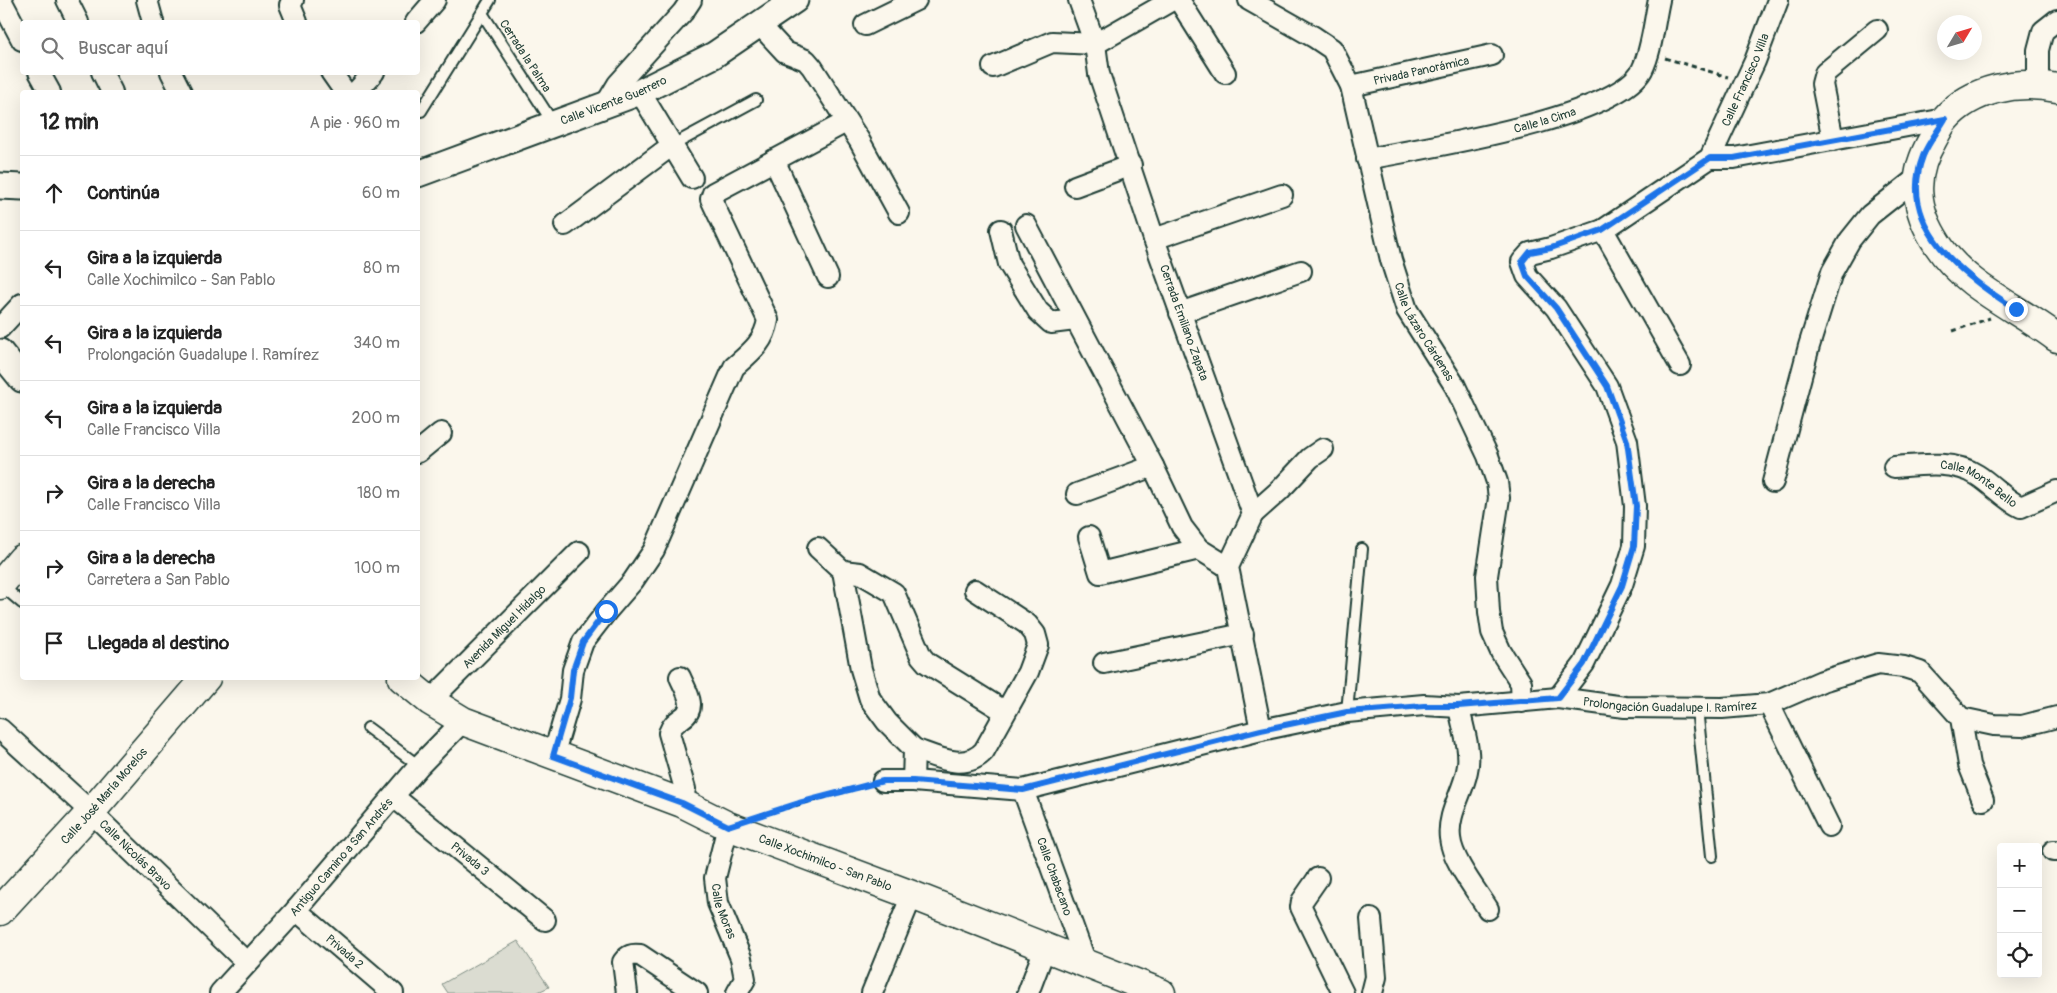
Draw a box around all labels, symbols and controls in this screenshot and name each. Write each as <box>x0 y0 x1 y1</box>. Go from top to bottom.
north arrow <box>1937 15 1982 60</box>
street label: Cerrada la Palma <box>496 17 554 95</box>
search box <box>20 20 420 75</box>
street label: Calle Francisco Villa <box>1718 31 1772 129</box>
icon: search <box>38 34 66 62</box>
text: Buscar aquí <box>78 36 169 60</box>
street label: Privada Panorámica <box>1372 53 1471 88</box>
street label: Calle Vicente Guerrero <box>558 72 670 128</box>
street label: Calle la Cima <box>1512 104 1578 136</box>
text: 12 min <box>40 109 99 136</box>
text: A pie · 960 m <box>310 113 400 133</box>
icon: ahead <box>40 179 68 207</box>
text: Continúa <box>87 181 160 205</box>
text: 60 m <box>362 183 400 203</box>
text: Gira a la izquierda <box>87 246 222 270</box>
icon: left <box>40 254 68 282</box>
text: 80 m <box>363 258 400 278</box>
street label: Cerrada Emiliano Zapata <box>1156 263 1212 383</box>
text: Calle Xochimilco - San Pablo <box>87 270 275 290</box>
street label: Calle Lázaro Cárdenas <box>1391 280 1458 384</box>
route end <box>2005 298 2028 321</box>
text: Gira a la izquierda <box>87 321 222 345</box>
icon: left <box>40 329 68 357</box>
text: 340 m <box>353 333 400 353</box>
text: Prolongación Guadalupe I. Ramírez <box>87 345 319 365</box>
text: Gira a la izquierda <box>87 396 222 420</box>
icon: left <box>40 404 68 432</box>
text: 200 m <box>352 408 400 428</box>
text: Calle Francisco Villa <box>87 420 220 440</box>
street label: Calle Monte Bello <box>1940 457 2020 511</box>
text: Gira a la derecha <box>87 471 215 495</box>
icon: right <box>40 479 68 507</box>
text: 180 m <box>357 483 400 503</box>
text: Calle Francisco Villa <box>87 495 220 515</box>
text: Gira a la derecha <box>87 546 215 570</box>
icon: right <box>40 554 68 582</box>
text: 100 m <box>354 558 400 578</box>
text: Carretera a San Pablo <box>87 570 230 590</box>
street label: Avenida Miguel Hidalgo <box>459 581 550 672</box>
route start <box>595 600 618 623</box>
icon: arrive <box>40 629 68 657</box>
text: Llegada al destino <box>87 631 229 655</box>
street label: Prolongación Guadalupe I. Ramírez <box>1582 694 1758 716</box>
street label: Calle José María Morelos <box>58 744 151 847</box>
street label: Antiguo Camino a San Andrés <box>286 795 396 919</box>
street label: Calle Nicolás Bravo <box>96 817 175 894</box>
street label: Calle Xochimilco - San Pablo <box>756 831 895 895</box>
street label: Calle Chabacano <box>1033 835 1076 918</box>
street label: Privada 3 <box>448 839 492 879</box>
map controls <box>1997 843 2042 978</box>
button: + <box>1997 843 2042 888</box>
street label: Calle Moras <box>708 883 740 942</box>
button: − <box>1997 888 2042 933</box>
street label: Privada 2 <box>323 931 367 972</box>
button: locate <box>1997 933 2042 978</box>

